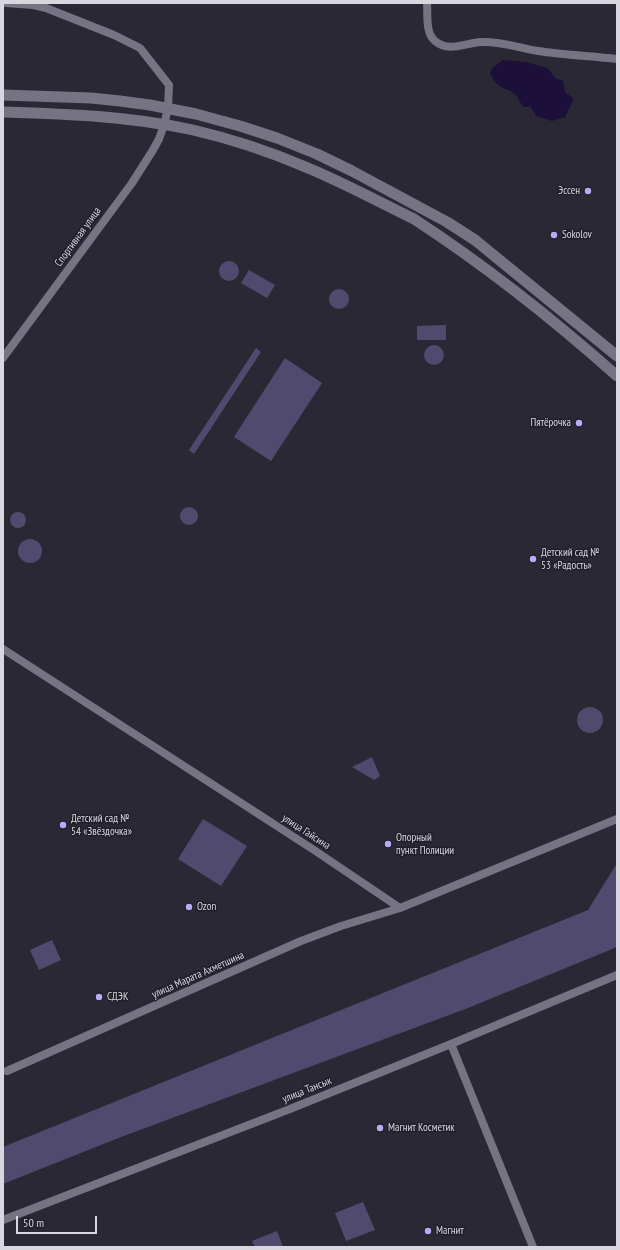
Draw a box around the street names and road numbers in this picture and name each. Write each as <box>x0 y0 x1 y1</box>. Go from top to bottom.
street label: Спортивная улица <box>52 205 104 269</box>
street label: улица Гайсина <box>279 811 333 853</box>
street label: улица Марата Ахметшина <box>150 949 246 1001</box>
street label: улица Тансык <box>280 1074 334 1106</box>

